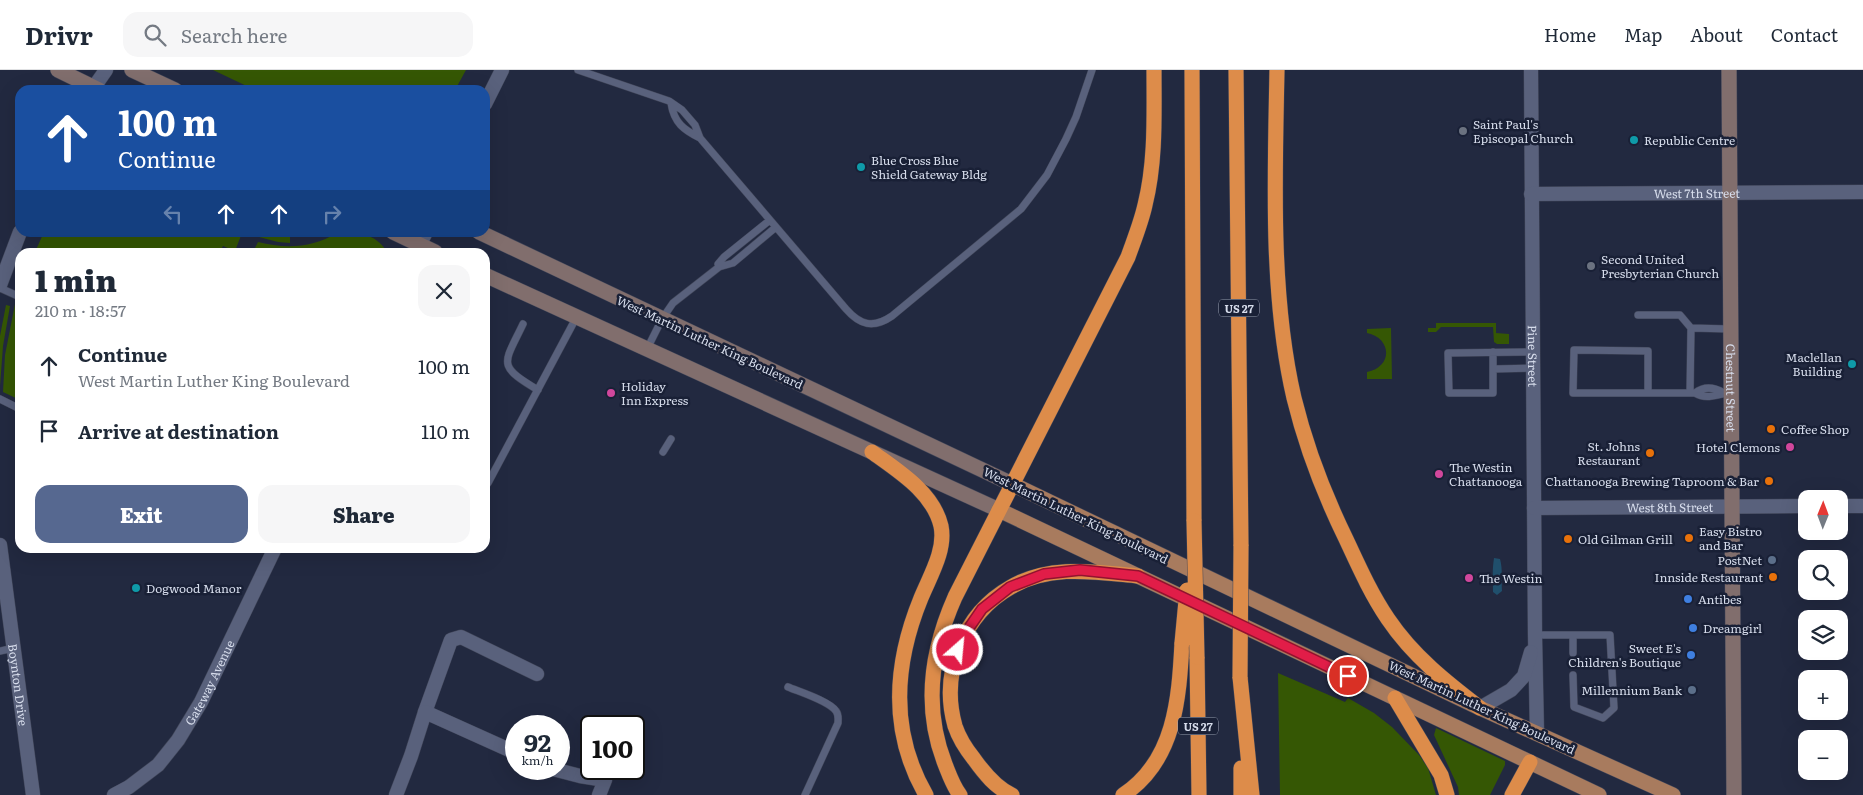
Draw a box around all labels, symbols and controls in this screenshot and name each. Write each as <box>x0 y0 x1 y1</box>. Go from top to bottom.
search box <box>123 12 473 57</box>
text: Drivr <box>25 17 93 52</box>
icon: search <box>141 21 169 49</box>
text: Search here <box>181 21 287 49</box>
text: Home <box>1544 21 1596 48</box>
text: Map <box>1624 21 1662 48</box>
text: About <box>1690 21 1743 48</box>
text: Contact <box>1771 21 1838 48</box>
text: 100 m <box>118 95 218 147</box>
icon: ahead <box>35 105 100 170</box>
place label: Saint Paul's Episcopal Church <box>1473 115 1574 147</box>
marker: Saint Paul's Episcopal Church <box>1457 125 1469 137</box>
place label: Republic Centre <box>1644 131 1735 149</box>
marker: Republic Centre <box>1628 134 1640 146</box>
text: Continue <box>118 142 216 175</box>
place label: Blue Cross Blue Shield Gateway Bldg <box>871 151 987 183</box>
marker: Blue Cross Blue Shield Gateway Bldg <box>855 161 867 173</box>
street label: West 7th Street <box>1654 184 1740 202</box>
icon: left <box>159 200 187 228</box>
icon: ahead <box>212 200 240 228</box>
icon: ahead <box>265 200 293 228</box>
icon: right <box>318 200 346 228</box>
place label: Second United Presbyterian Church <box>1601 250 1719 282</box>
text: 1 min <box>35 257 117 301</box>
marker: Second United Presbyterian Church <box>1585 260 1597 272</box>
button: close <box>418 265 470 317</box>
street label: West Martin Luther King Boulevard <box>614 291 807 394</box>
text: 210 m · 18:57 <box>35 298 126 322</box>
road number: US 27 <box>1219 300 1259 317</box>
street label: Pine Street <box>1524 325 1542 387</box>
text: Continue <box>78 340 167 368</box>
street label: Chestnut Street <box>1722 344 1740 433</box>
place label: Maclellan Building <box>1786 348 1842 380</box>
icon: ahead <box>35 352 63 380</box>
text: 100 m <box>418 352 470 380</box>
marker: Maclellan Building <box>1846 358 1858 370</box>
text: West Martin Luther King Boulevard <box>78 368 350 392</box>
place label: Holiday Inn Express <box>621 377 689 409</box>
marker: Holiday Inn Express <box>605 387 617 399</box>
icon: arrive <box>35 417 63 445</box>
text: Arrive at destination <box>78 417 279 445</box>
text: 110 m <box>421 417 470 445</box>
place label: Coffee Shop <box>1781 420 1849 438</box>
marker: Coffee Shop <box>1765 423 1777 435</box>
place label: St. Johns Restaurant <box>1577 437 1641 469</box>
place label: Hotel Clemons <box>1696 438 1781 456</box>
marker: Hotel Clemons <box>1784 441 1796 453</box>
marker: St. Johns Restaurant <box>1644 447 1656 459</box>
place label: The Westin Chattanooga <box>1449 458 1523 490</box>
street label: West Martin Luther King Boulevard <box>980 462 1172 568</box>
marker: The Westin Chattanooga <box>1433 468 1445 480</box>
place label: Chattanooga Brewing Taproom & Bar <box>1545 472 1759 490</box>
marker: Chattanooga Brewing Taproom & Bar <box>1763 475 1775 487</box>
button: Exit <box>35 485 248 543</box>
button: Share <box>258 485 470 543</box>
north arrow <box>1798 490 1848 540</box>
map controls <box>1798 490 1848 780</box>
street label: West 8th Street <box>1626 498 1714 516</box>
place label: Easy Bistro and Bar <box>1699 522 1762 554</box>
place label: Old Gilman Grill <box>1578 530 1673 548</box>
marker: Easy Bistro and Bar <box>1683 532 1695 544</box>
marker: Old Gilman Grill <box>1562 533 1574 545</box>
button: search <box>1798 550 1848 600</box>
place label: PostNet <box>1717 551 1762 569</box>
marker: PostNet <box>1766 554 1778 566</box>
place label: Innside Restaurant <box>1655 568 1763 586</box>
place label: The Westin <box>1479 569 1543 587</box>
marker: Innside Restaurant <box>1767 571 1779 583</box>
marker: The Westin <box>1463 572 1475 584</box>
place label: Dogwood Manor <box>146 579 242 597</box>
marker: Dogwood Manor <box>130 582 142 594</box>
place label: Antibes <box>1698 590 1742 608</box>
marker: Antibes <box>1682 593 1694 605</box>
button: layers <box>1798 610 1848 660</box>
place label: Dreamgirl <box>1703 619 1762 637</box>
marker: Dreamgirl <box>1687 622 1699 634</box>
position arrow <box>931 623 983 675</box>
street label: Gateway Avenue <box>180 637 239 729</box>
place label: Sweet E's Children's Boutique <box>1568 639 1682 671</box>
street label: Boynton Drive <box>4 642 33 727</box>
marker: Sweet E's Children's Boutique <box>1685 649 1697 661</box>
pin <box>1327 655 1369 697</box>
street label: West Martin Luther King Boulevard <box>1386 656 1579 759</box>
icon: arrive <box>1334 662 1362 690</box>
button: + <box>1798 670 1848 720</box>
place label: Millennium Bank <box>1581 681 1683 699</box>
marker: Millennium Bank <box>1686 684 1698 696</box>
speed limit sign: 100 <box>580 715 645 780</box>
road number: US 27 <box>1178 718 1218 734</box>
text: 92 <box>524 723 551 760</box>
button: − <box>1798 730 1848 780</box>
text: km/h <box>522 751 553 769</box>

